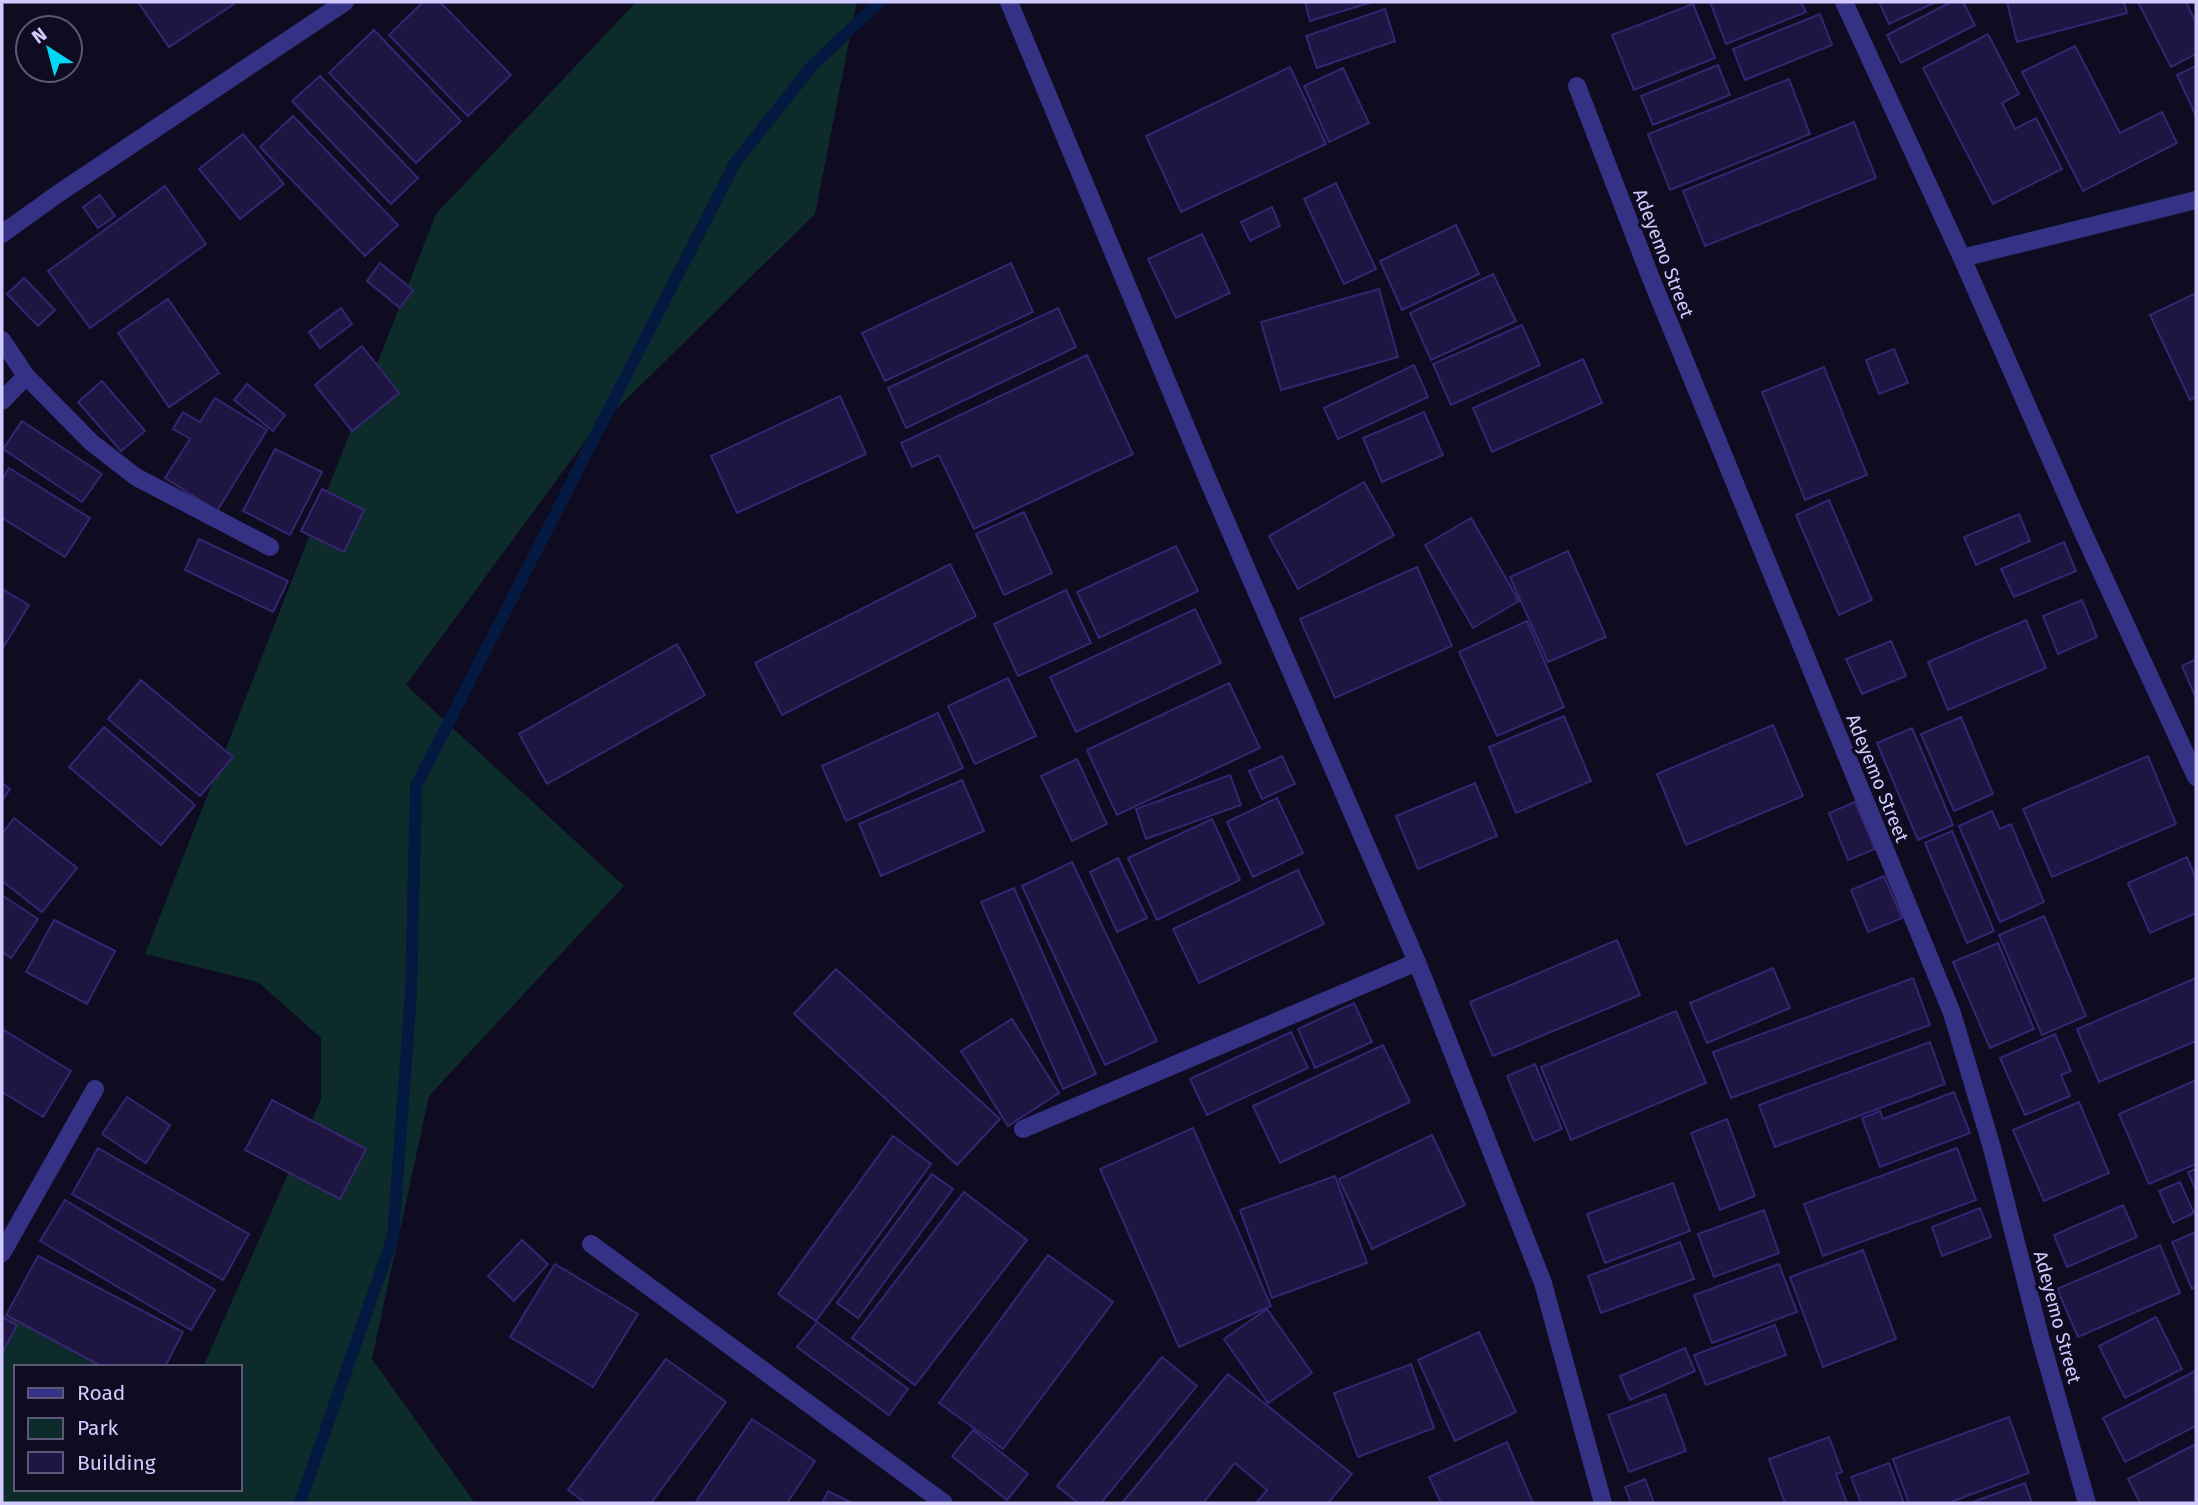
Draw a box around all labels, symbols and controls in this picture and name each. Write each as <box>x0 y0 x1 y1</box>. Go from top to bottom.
north arrow <box>14 14 84 84</box>
text: N <box>27 23 51 49</box>
street label: Adeyemo Street <box>1628 186 1699 321</box>
street label: Adeyemo Street <box>1841 711 1914 846</box>
street label: Adeyemo Street <box>2029 1248 2086 1386</box>
legend <box>14 1365 242 1491</box>
text: Road <box>77 1380 125 1406</box>
text: Park <box>77 1415 119 1441</box>
text: Building <box>77 1450 156 1476</box>

